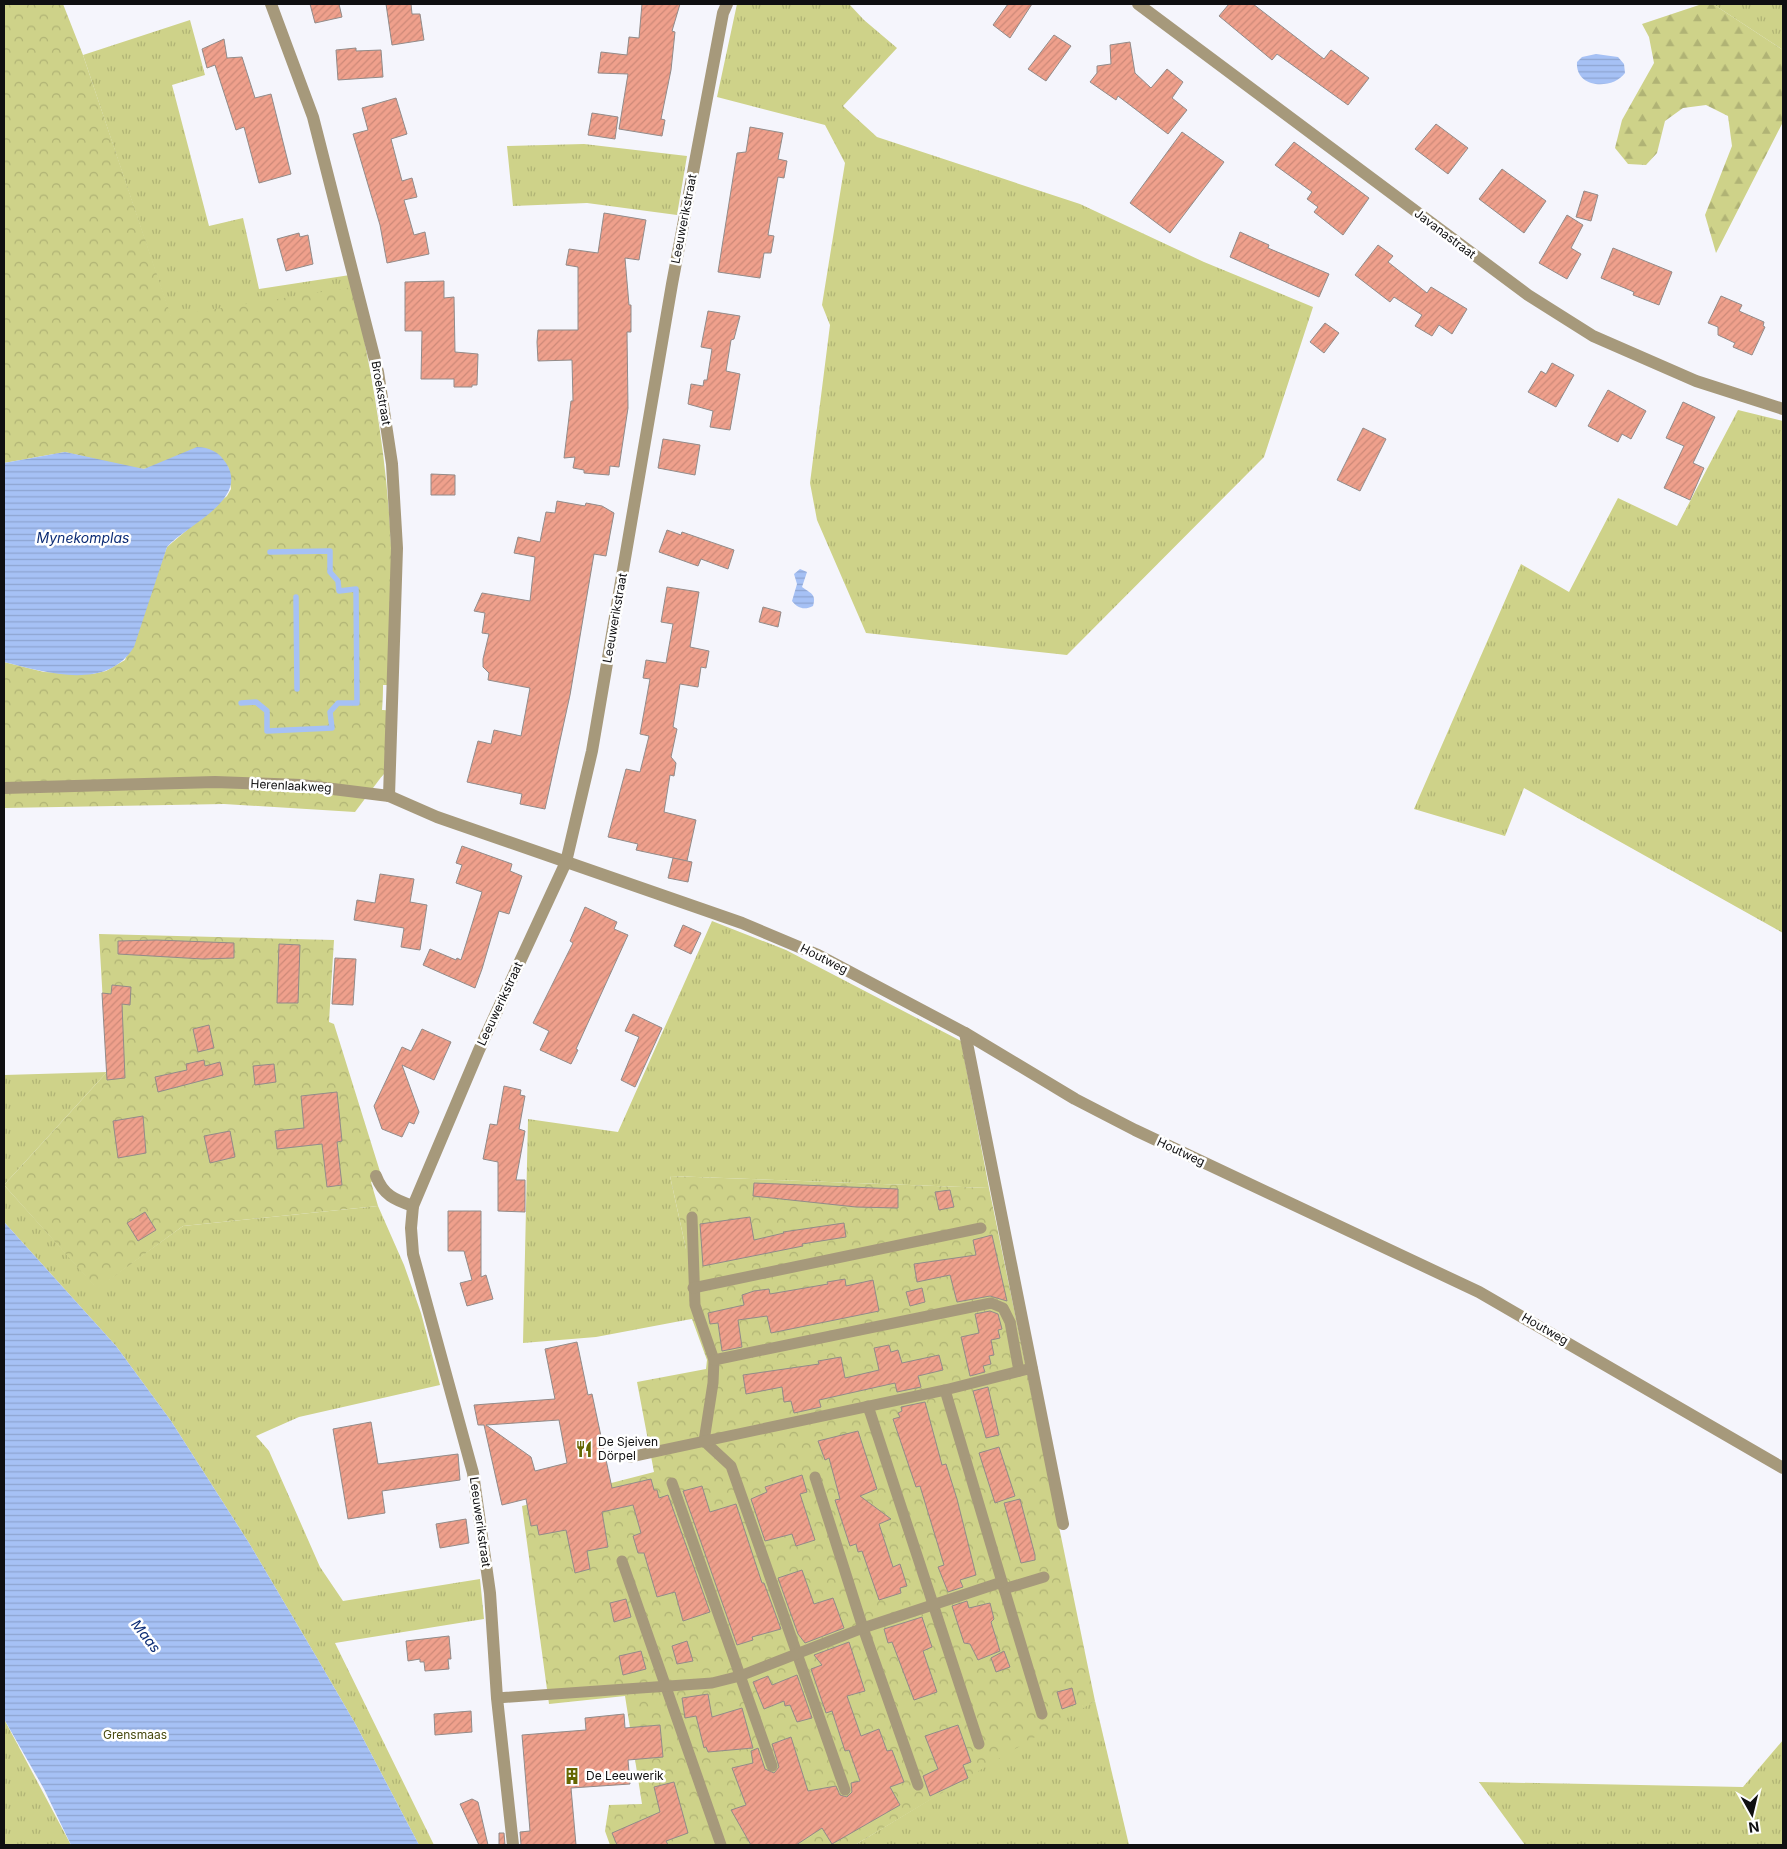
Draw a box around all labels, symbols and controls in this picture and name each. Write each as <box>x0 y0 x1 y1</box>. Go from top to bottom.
street label: Leeuwerikstraat <box>667 173 700 265</box>
street label: Javanastraat <box>1412 206 1479 262</box>
street label: Broekstraat <box>368 360 395 426</box>
water label: Mynekomplas <box>37 529 129 546</box>
street label: Leeuwerikstraat <box>599 572 630 664</box>
street label: Herenlaakweg <box>250 776 332 795</box>
street label: Houtweg <box>798 940 850 977</box>
street label: Leeuwerikstraat <box>474 959 526 1048</box>
street label: Houtweg <box>1155 1134 1208 1169</box>
street label: Houtweg <box>1519 1309 1571 1348</box>
place label: De Sjeiven Dörpel <box>598 1434 658 1463</box>
restaurant icon: De Sjeiven Dörpel <box>574 1439 594 1459</box>
street label: Leeuwerikstraat <box>467 1476 494 1568</box>
water label: Maas <box>128 1616 165 1656</box>
park label: Grensmaas <box>103 1727 167 1742</box>
building icon: De Leeuwerik <box>562 1766 582 1786</box>
place label: De Leeuwerik <box>586 1768 664 1783</box>
north arrow <box>1727 1789 1777 1839</box>
text: N <box>1747 1818 1760 1837</box>

